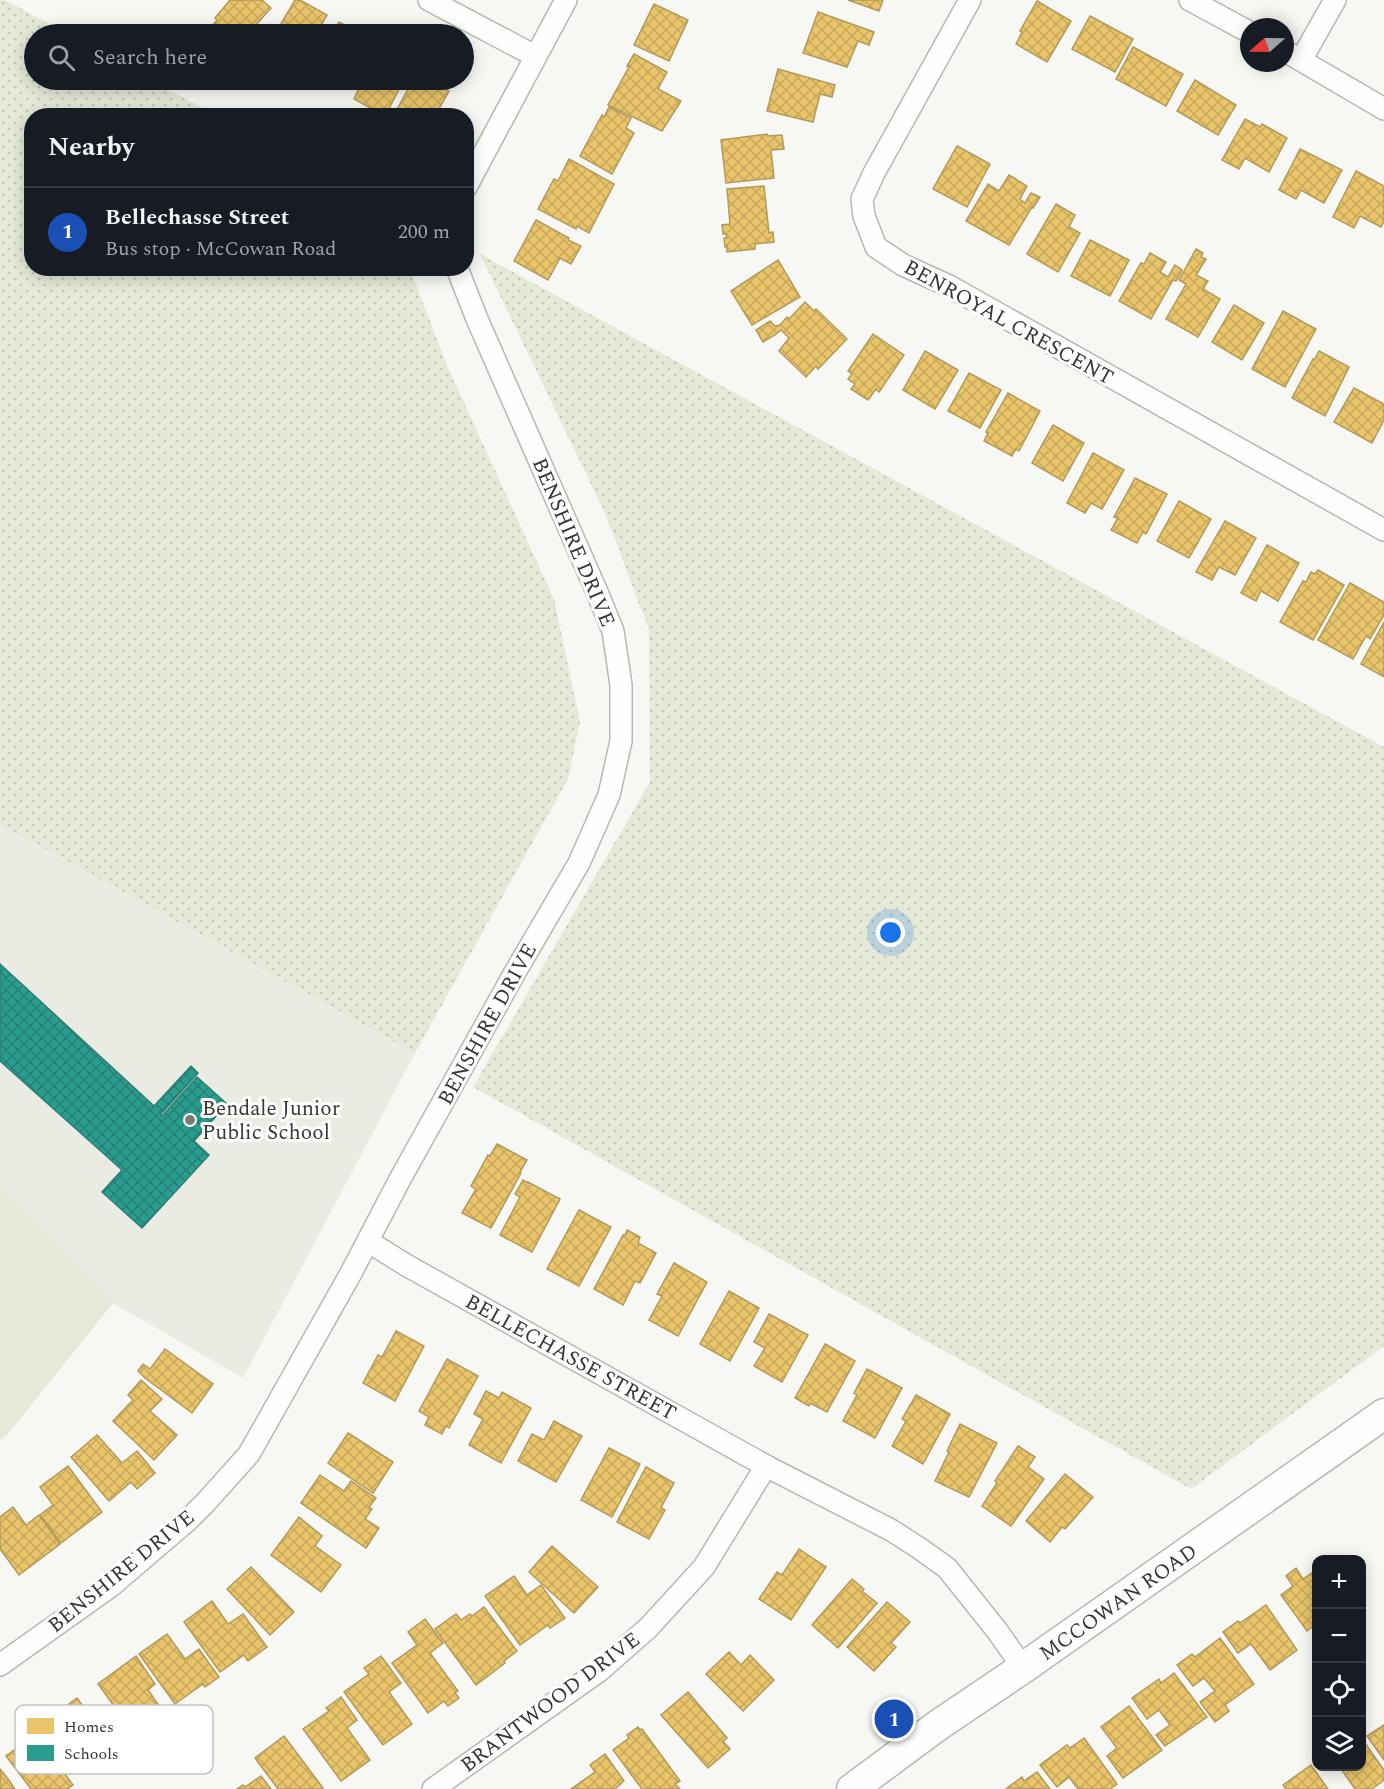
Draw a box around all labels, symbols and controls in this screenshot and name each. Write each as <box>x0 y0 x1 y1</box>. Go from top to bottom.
north arrow <box>1240 18 1294 72</box>
search box <box>24 24 474 90</box>
icon: search <box>45 41 78 74</box>
text: Search here <box>93 41 207 74</box>
text: Nearby <box>48 127 134 167</box>
text: Bellechasse Street <box>105 201 289 234</box>
text: 1 <box>62 217 73 247</box>
text: 200 m <box>398 217 450 247</box>
text: Bus stop · McCowan Road <box>105 234 336 264</box>
street label: BENROYAL CRESCENT <box>898 252 1119 394</box>
street label: BENSHIRE DRIVE <box>523 453 623 632</box>
your location <box>876 918 905 947</box>
street label: BENSHIRE DRIVE <box>430 938 546 1111</box>
place label: Bendale Junior Public School <box>202 1093 340 1149</box>
marker: Bendale Junior Public School <box>183 1113 197 1127</box>
street label: BELLECHASSE STREET <box>459 1286 682 1429</box>
street label: BENSHIRE DRIVE <box>41 1502 202 1641</box>
street label: MCCOWAN ROAD <box>1033 1536 1204 1670</box>
map controls <box>1312 1555 1366 1771</box>
button: + <box>1312 1555 1366 1609</box>
button: − <box>1312 1609 1366 1663</box>
street label: BRANTWOOD DRIVE <box>454 1624 647 1781</box>
button: locate <box>1312 1663 1366 1717</box>
pin: 1 <box>874 1696 914 1742</box>
legend <box>15 1705 213 1774</box>
text: Homes <box>64 1715 114 1739</box>
button: layers <box>1312 1717 1366 1771</box>
text: Schools <box>64 1742 119 1766</box>

